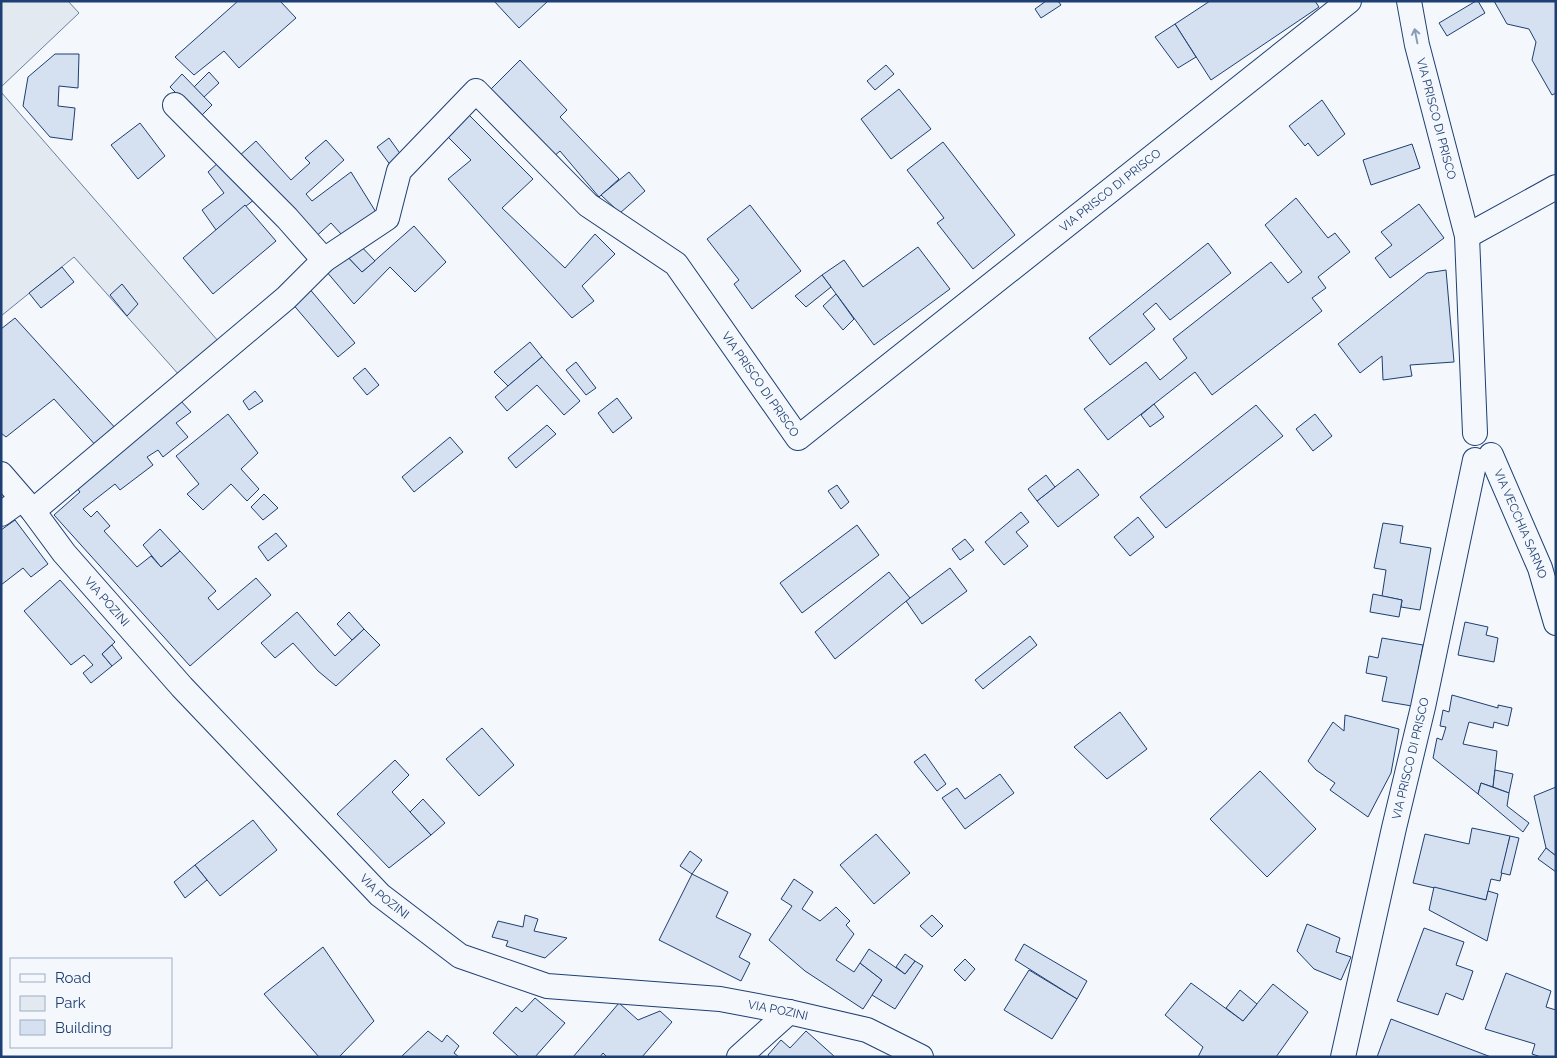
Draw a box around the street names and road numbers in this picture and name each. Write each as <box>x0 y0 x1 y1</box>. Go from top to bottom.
street label: VIA PRISCO DI PRISCO <box>1414 56 1459 181</box>
street label: VIA PRISCO DI PRISCO <box>1057 146 1164 235</box>
street label: VIA PRISCO DI PRISCO <box>719 329 802 440</box>
street label: VIA VECCHIA SARNO <box>1491 467 1550 580</box>
street label: VIA POZINI <box>81 574 132 629</box>
street label: VIA PRISCO DI PRISCO <box>1389 696 1432 821</box>
street label: VIA POZINI <box>357 871 412 922</box>
street label: VIA POZINI <box>747 997 809 1023</box>

